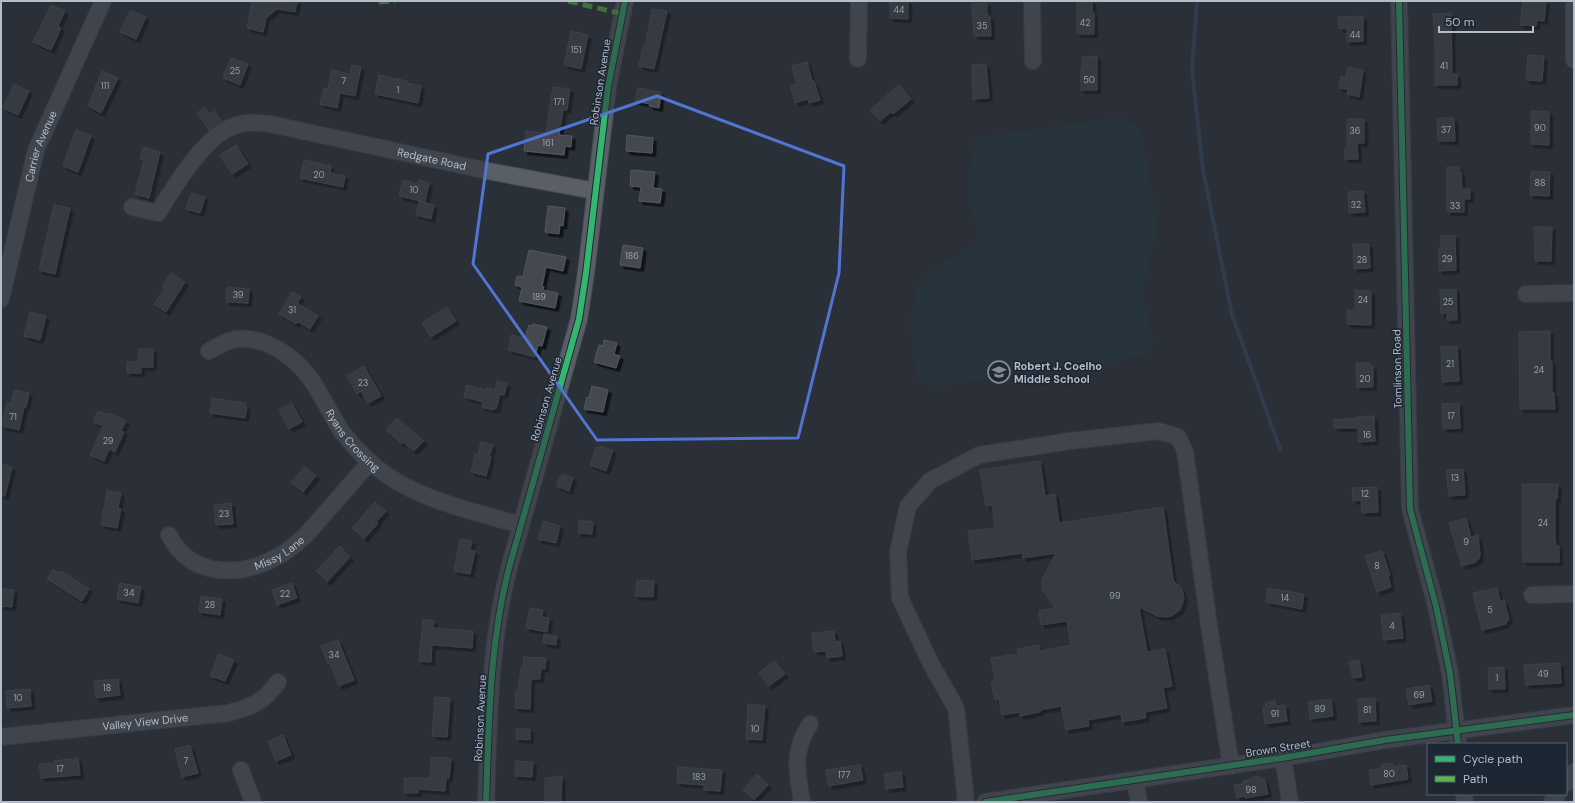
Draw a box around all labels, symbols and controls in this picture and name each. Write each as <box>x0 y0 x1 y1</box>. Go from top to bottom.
house number: 44 <box>894 4 905 16</box>
scale bar <box>1439 8 1533 34</box>
text: 50 m <box>1445 14 1474 30</box>
house number: 42 <box>1080 17 1090 29</box>
house number: 35 <box>977 20 987 32</box>
house number: 44 <box>1350 29 1361 41</box>
street label: Robinson Avenue <box>586 38 614 126</box>
house number: 151 <box>570 44 582 56</box>
house number: 41 <box>1440 60 1448 72</box>
house number: 25 <box>230 65 240 77</box>
house number: 50 <box>1083 74 1095 86</box>
house number: 7 <box>342 75 347 87</box>
house number: 111 <box>101 80 109 92</box>
house number: 1 <box>397 84 400 96</box>
house number: 171 <box>554 96 564 108</box>
street label: Carrier Avenue <box>22 108 60 183</box>
house number: 90 <box>1534 122 1546 134</box>
house number: 37 <box>1441 124 1451 136</box>
house number: 36 <box>1350 125 1361 137</box>
house number: 161 <box>542 137 554 149</box>
street label: Redgate Road <box>396 145 468 173</box>
house number: 20 <box>313 169 325 181</box>
house number: 88 <box>1535 177 1545 189</box>
house number: 10 <box>410 184 418 196</box>
house number: 32 <box>1351 199 1361 211</box>
house number: 33 <box>1450 200 1460 212</box>
house number: 186 <box>625 250 639 262</box>
house number: 29 <box>1442 253 1453 265</box>
house number: 28 <box>1357 254 1367 266</box>
house number: 39 <box>233 289 244 301</box>
house number: 189 <box>532 291 546 303</box>
house number: 24 <box>1358 294 1369 306</box>
house number: 25 <box>1443 296 1453 308</box>
house number: 31 <box>288 304 296 316</box>
street label: Tomlinson Road <box>1389 329 1405 409</box>
street label: Robinson Avenue <box>527 355 565 443</box>
house number: 21 <box>1446 358 1454 370</box>
school or university icon: Robert J. Coelho Middle School <box>986 359 1012 385</box>
place label: Robert J. Coelho Middle School <box>1014 359 1102 386</box>
house number: 24 <box>1534 364 1545 376</box>
house number: 20 <box>1359 373 1371 385</box>
house number: 23 <box>358 377 368 389</box>
street label: Ryans Crossing <box>323 407 383 475</box>
house number: 17 <box>1447 410 1455 422</box>
house number: 71 <box>9 411 17 423</box>
house number: 16 <box>1363 429 1372 441</box>
house number: 29 <box>103 435 114 447</box>
house number: 13 <box>1451 472 1459 484</box>
house number: 12 <box>1361 488 1369 500</box>
house number: 23 <box>219 508 229 520</box>
house number: 24 <box>1538 517 1549 529</box>
street label: Missy Lane <box>252 533 307 573</box>
house number: 9 <box>1463 536 1469 548</box>
house number: 8 <box>1374 560 1380 572</box>
house number: 34 <box>124 587 135 599</box>
house number: 22 <box>280 588 290 600</box>
house number: 99 <box>1109 590 1121 602</box>
house number: 14 <box>1281 592 1290 604</box>
house number: 28 <box>205 599 215 611</box>
house number: 5 <box>1487 604 1493 616</box>
house number: 4 <box>1389 620 1395 632</box>
house number: 34 <box>329 649 340 661</box>
house number: 49 <box>1537 668 1549 680</box>
house number: 1 <box>1496 672 1499 684</box>
street label: Robinson Avenue <box>471 674 489 762</box>
house number: 18 <box>103 682 111 694</box>
house number: 69 <box>1413 689 1425 701</box>
house number: 10 <box>14 692 22 704</box>
house number: 89 <box>1315 703 1326 715</box>
house number: 81 <box>1363 704 1371 716</box>
house number: 91 <box>1271 708 1279 720</box>
street label: Valley View Drive <box>102 710 189 733</box>
house number: 10 <box>751 723 759 735</box>
street label: Brown Street <box>1244 736 1312 760</box>
legend <box>1427 743 1567 795</box>
text: Cycle path <box>1463 751 1523 767</box>
house number: 7 <box>184 755 189 767</box>
house number: 17 <box>56 763 64 775</box>
house number: 80 <box>1383 768 1395 780</box>
house number: 177 <box>838 769 850 781</box>
house number: 183 <box>692 771 706 783</box>
text: Path <box>1463 771 1488 787</box>
house number: 98 <box>1246 784 1256 796</box>

